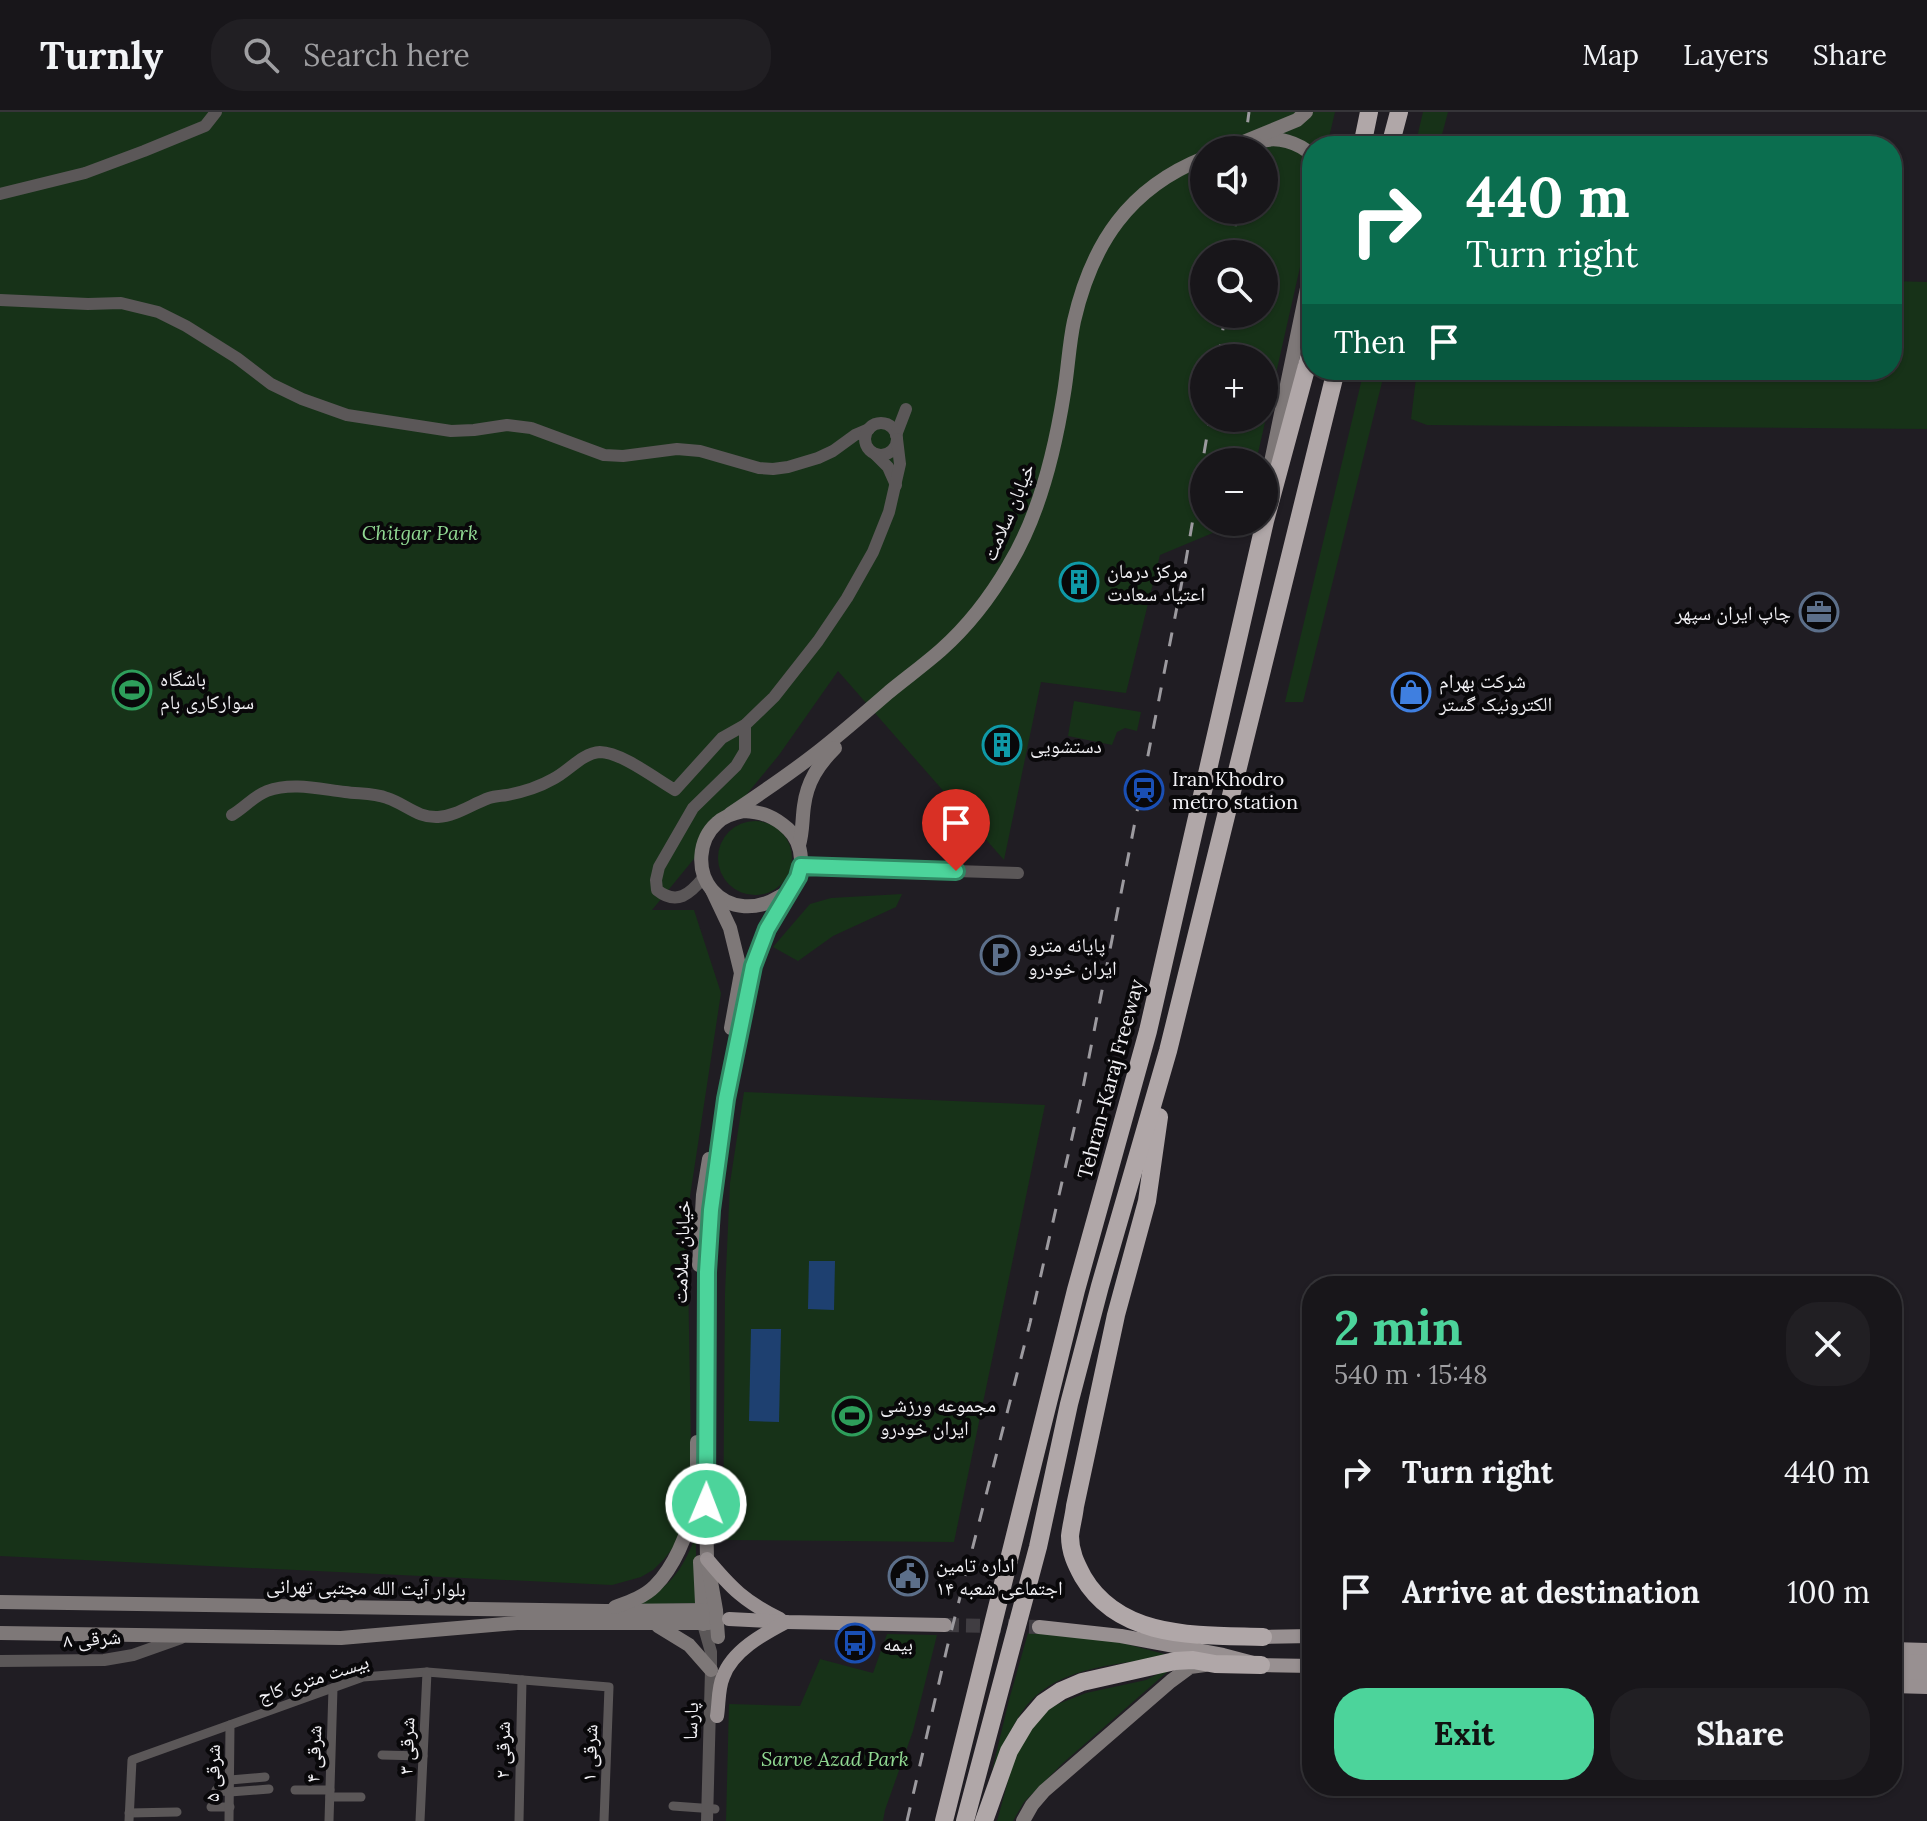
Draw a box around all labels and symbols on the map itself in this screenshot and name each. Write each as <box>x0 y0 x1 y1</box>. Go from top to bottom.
street label: خیابان سلامت <box>976 459 1040 564</box>
park label: Chitgar Park <box>362 520 478 545</box>
place label: مرکز درمان اعتیاد سعادت <box>1107 558 1205 606</box>
building icon: مرکز درمان اعتیاد سعادت <box>1058 561 1100 603</box>
office icon: چاپ ایران سپهر <box>1798 591 1840 633</box>
place label: چاپ ایران سپهر <box>1674 600 1791 625</box>
place label: باشگاه سوارکاری بام <box>160 666 254 716</box>
place label: شرکت بهرام الکترونیک گستر <box>1438 668 1552 716</box>
sports icon: باشگاه سوارکاری بام <box>111 669 153 711</box>
shop icon: شرکت بهرام الکترونیک گستر <box>1390 671 1432 713</box>
building icon: دستشویی <box>981 724 1023 766</box>
place label: دستشویی <box>1030 733 1102 758</box>
place label: Iran Khodro metro station <box>1172 766 1298 814</box>
station icon: Iran Khodro metro station <box>1123 769 1165 811</box>
pin <box>922 789 990 871</box>
place label: پایانه مترو ایران خودرو <box>1028 932 1117 980</box>
parking icon: پایانه مترو ایران خودرو <box>979 934 1021 976</box>
street label: Tehran-Karaj Freeway <box>1071 976 1149 1182</box>
street label: خیابان سلامت <box>667 1200 695 1304</box>
place label: مجموعه ورزشی ایران خودرو <box>880 1392 996 1440</box>
sports icon: مجموعه ورزشی ایران خودرو <box>831 1395 873 1437</box>
position arrow <box>664 1462 748 1546</box>
place label: اداره تامین اجتماعی شعبه ۱۴ <box>936 1552 1063 1600</box>
public building icon: اداره تامین اجتماعی شعبه ۱۴ <box>887 1555 929 1597</box>
street label: بلوار آیت الله مجتبی تهرانی <box>266 1573 466 1601</box>
bus stop icon: بیمه <box>834 1622 876 1664</box>
street label: ۸ شرقی <box>62 1624 122 1652</box>
place label: بیمه <box>883 1631 913 1656</box>
street label: بیست متری کاج <box>254 1648 372 1709</box>
street label: پارسا <box>677 1702 703 1740</box>
street label: ۳ شرقی <box>393 1717 419 1775</box>
street label: ۲ شرقی <box>489 1721 515 1779</box>
street label: ۱ شرقی <box>576 1724 602 1782</box>
street label: ۴ شرقی <box>300 1725 326 1783</box>
street label: ۵ شرقی <box>199 1744 225 1802</box>
park label: Sarve Azad Park <box>761 1746 909 1771</box>

